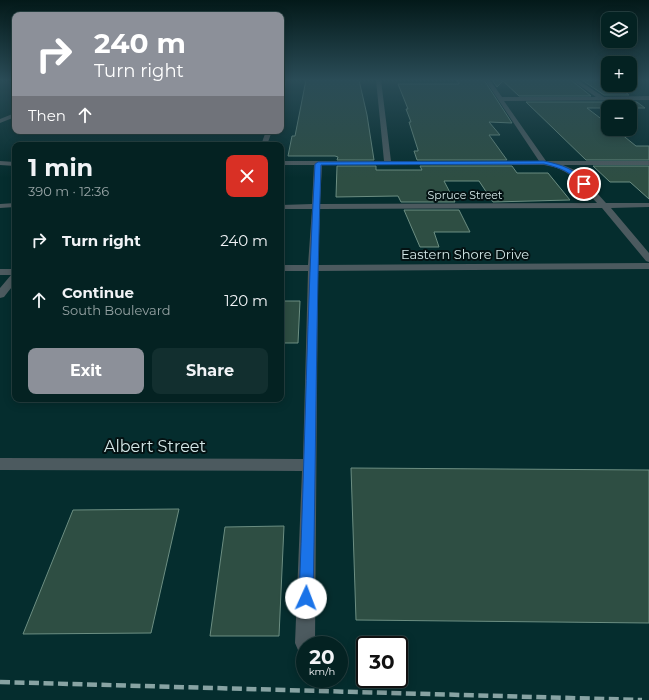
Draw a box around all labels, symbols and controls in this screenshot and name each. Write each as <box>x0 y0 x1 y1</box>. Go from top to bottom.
map controls <box>601 12 637 136</box>
button: layers <box>601 12 637 48</box>
text: 240 m <box>94 26 186 60</box>
icon: right <box>28 28 80 80</box>
button: + <box>601 56 637 92</box>
text: Turn right <box>94 60 184 82</box>
button: − <box>601 100 637 136</box>
icon: ahead <box>74 104 96 126</box>
text: Then <box>28 106 66 125</box>
text: 1 min <box>28 153 93 182</box>
button: close <box>226 155 268 197</box>
pin <box>567 167 601 201</box>
icon: arrive <box>573 173 595 195</box>
text: 390 m · 12:36 <box>28 183 109 199</box>
street label: Spruce Street <box>428 188 503 202</box>
icon: right <box>28 229 50 251</box>
text: Turn right <box>62 231 141 250</box>
text: 240 m <box>220 231 268 250</box>
street label: Eastern Shore Drive <box>401 246 529 262</box>
text: Continue <box>62 283 134 302</box>
icon: ahead <box>28 289 50 311</box>
text: 120 m <box>224 291 268 310</box>
text: South Boulevard <box>62 302 171 318</box>
button: Exit <box>28 348 144 394</box>
button: Share <box>152 348 268 394</box>
street label: Albert Street <box>104 437 207 456</box>
position arrow <box>285 577 327 619</box>
speed limit sign: 30 <box>356 636 408 688</box>
text: 20 <box>309 645 335 669</box>
text: km/h <box>309 665 335 678</box>

